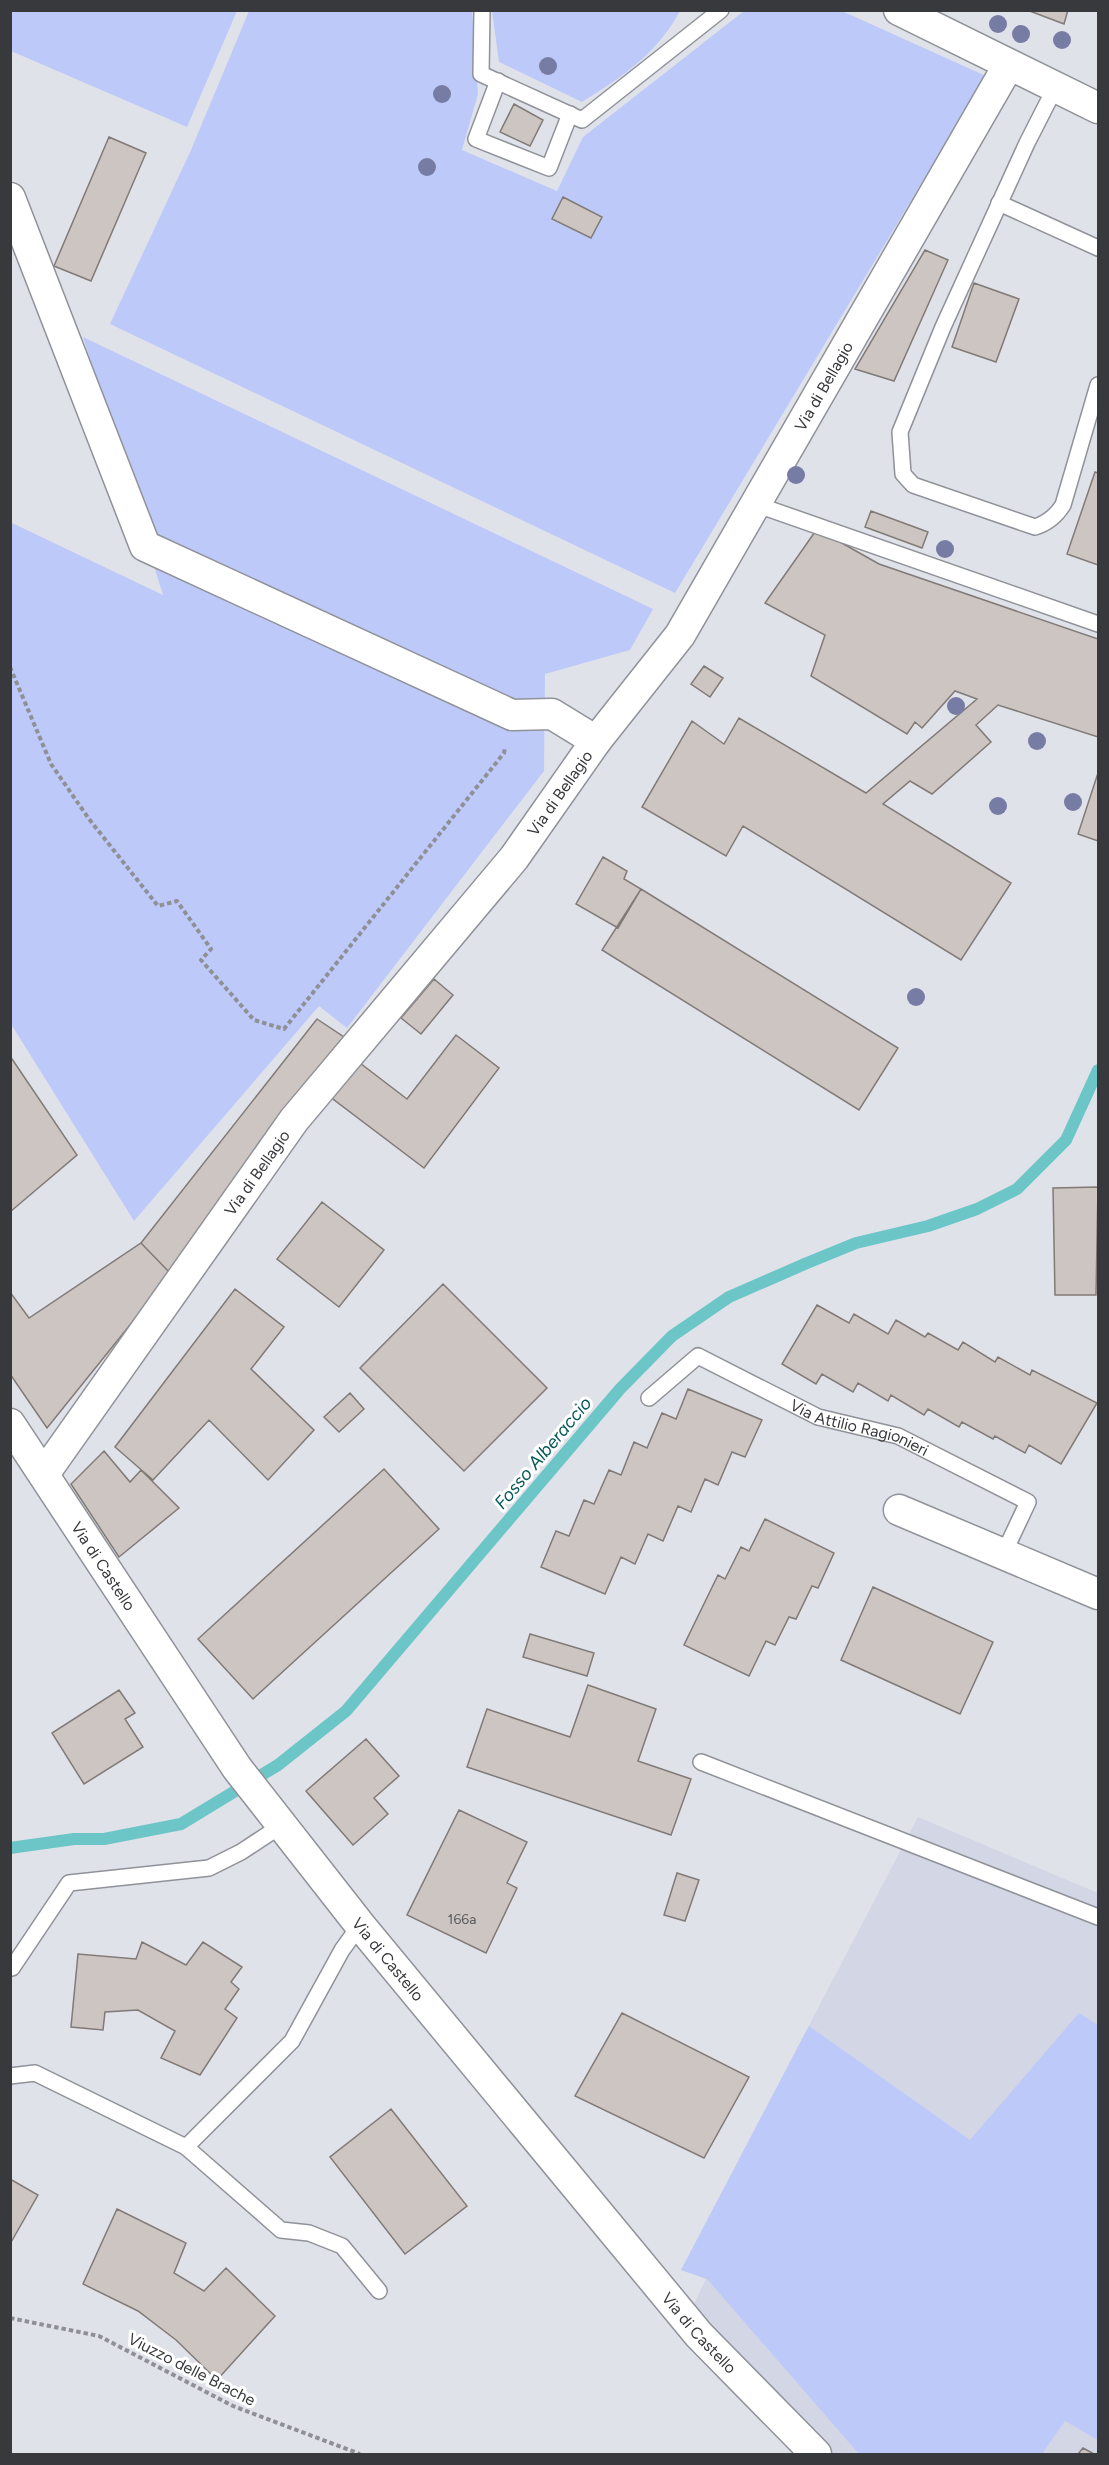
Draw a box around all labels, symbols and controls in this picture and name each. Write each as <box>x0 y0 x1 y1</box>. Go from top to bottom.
street label: Via di Bellagio <box>791 338 857 434</box>
street label: Via di Bellagio <box>524 747 597 840</box>
street label: Via di Bellagio <box>221 1126 294 1219</box>
water label: Fosso Alberaccio <box>490 1392 596 1514</box>
street label: Via Attilio Ragionieri <box>787 1395 932 1460</box>
street label: Via di Castello <box>67 1518 139 1614</box>
house number: 166a <box>448 1911 476 1928</box>
street label: Via di Castello <box>348 1914 428 2005</box>
street label: Via di Castello <box>658 2289 740 2377</box>
street label: Viuzzo delle Brache <box>125 2329 259 2410</box>

